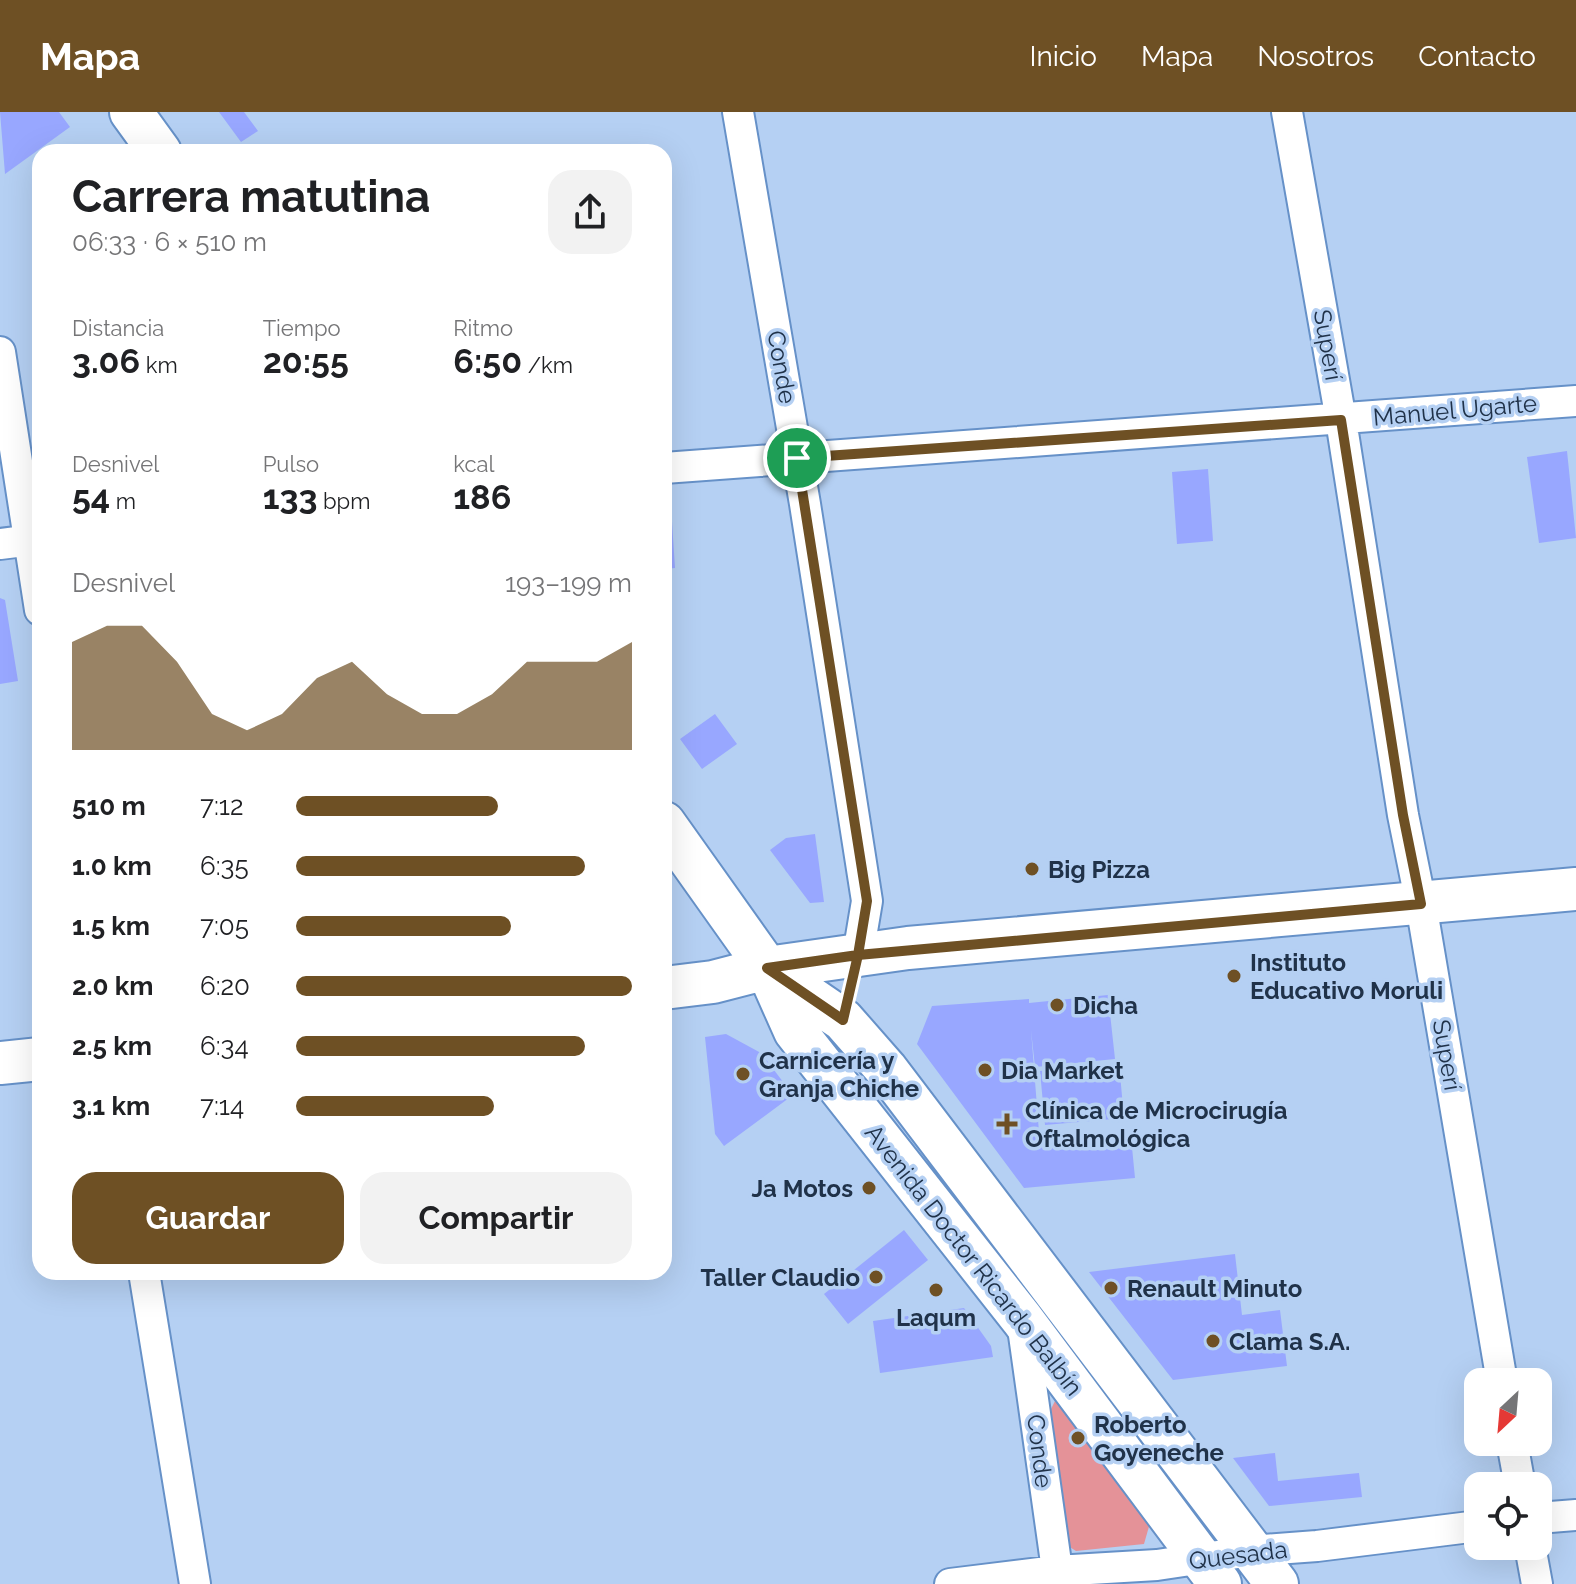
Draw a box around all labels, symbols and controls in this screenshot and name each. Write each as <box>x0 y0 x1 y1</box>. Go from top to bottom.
text: Mapa <box>40 34 140 79</box>
text: Inicio <box>1029 40 1097 73</box>
text: Mapa <box>1141 40 1213 73</box>
text: Nosotros <box>1257 40 1374 73</box>
text: Contacto <box>1418 40 1536 73</box>
button: share <box>548 170 632 254</box>
text: Carrera matutina <box>72 171 430 222</box>
text: 06:33 · 6 × 510 m <box>72 227 267 257</box>
street label: Superí <box>1308 307 1349 383</box>
text: Distancia <box>72 315 164 341</box>
text: Tiempo <box>263 315 341 341</box>
text: Ritmo <box>453 315 513 341</box>
street label: Conde <box>761 328 803 406</box>
text: 3.06 <box>72 341 140 381</box>
text: 20:55 <box>263 341 349 381</box>
text: 6:50 <box>453 341 522 381</box>
text: km <box>140 352 178 378</box>
text: /km <box>522 352 573 378</box>
street label: Manuel Ugarte <box>1372 388 1538 432</box>
pin <box>763 424 831 492</box>
icon: arrive <box>775 436 819 480</box>
text: Desnivel <box>72 451 159 477</box>
text: Pulso <box>263 451 319 477</box>
text: kcal <box>453 451 494 477</box>
text: 54 <box>72 477 110 517</box>
text: 133 <box>263 477 317 517</box>
text: 186 <box>453 477 511 517</box>
text: m <box>110 488 136 514</box>
text: bpm <box>317 488 370 514</box>
text: Desnivel <box>72 568 175 598</box>
text: 193–199 m <box>505 568 632 598</box>
text: 510 m <box>72 791 146 821</box>
text: 7:12 <box>200 791 243 821</box>
text: 1.0 km <box>72 851 152 881</box>
text: 6:35 <box>200 851 249 881</box>
place label: Big Pizza <box>1048 855 1150 884</box>
marker: Big Pizza <box>1023 860 1041 878</box>
text: 1.5 km <box>72 911 150 941</box>
text: 7:05 <box>200 911 249 941</box>
place label: Instituto Educativo Moruli <box>1250 948 1443 1005</box>
marker: Instituto Educativo Moruli <box>1225 967 1243 985</box>
text: 2.0 km <box>72 971 153 1001</box>
text: 6:20 <box>200 971 250 1001</box>
place label: Dicha <box>1073 991 1138 1020</box>
marker: Dicha <box>1048 996 1066 1014</box>
street label: Superí <box>1427 1017 1468 1093</box>
text: 2.5 km <box>72 1031 152 1061</box>
text: 6:34 <box>200 1031 249 1061</box>
place label: Carnicería y Granja Chiche <box>759 1046 919 1103</box>
place label: Dia Market <box>1001 1056 1124 1085</box>
marker: Dia Market <box>976 1061 994 1079</box>
marker: Carnicería y Granja Chiche <box>734 1065 752 1083</box>
text: 3.1 km <box>72 1091 150 1121</box>
text: 7:14 <box>200 1091 244 1121</box>
place label: Clínica de Microcirugía Oftalmológica <box>1025 1096 1288 1153</box>
marker: Clínica de Microcirugía Oftalmológica <box>996 1113 1018 1135</box>
street label: Avenida Doctor Ricardo Balbín <box>859 1119 1089 1401</box>
button: Guardar <box>72 1172 344 1264</box>
button: Compartir <box>360 1172 632 1264</box>
place label: Ja Motos <box>752 1174 853 1203</box>
marker: Ja Motos <box>860 1179 878 1197</box>
place label: Taller Claudio <box>700 1263 860 1292</box>
marker: Taller Claudio <box>867 1268 885 1286</box>
place label: Renault Minuto <box>1127 1274 1302 1303</box>
marker: Renault Minuto <box>1102 1279 1120 1297</box>
marker: Laqum <box>927 1281 945 1299</box>
place label: Laqum <box>896 1303 976 1332</box>
place label: Clama S.A. <box>1229 1327 1350 1356</box>
marker: Clama S.A. <box>1204 1332 1222 1350</box>
north arrow <box>1464 1368 1552 1456</box>
map controls <box>1464 1368 1552 1560</box>
place label: Roberto Goyeneche <box>1094 1410 1224 1467</box>
street label: Conde <box>1021 1413 1059 1489</box>
marker: Roberto Goyeneche <box>1069 1429 1087 1447</box>
button: locate <box>1464 1472 1552 1560</box>
street label: Quesada <box>1187 1535 1289 1575</box>

